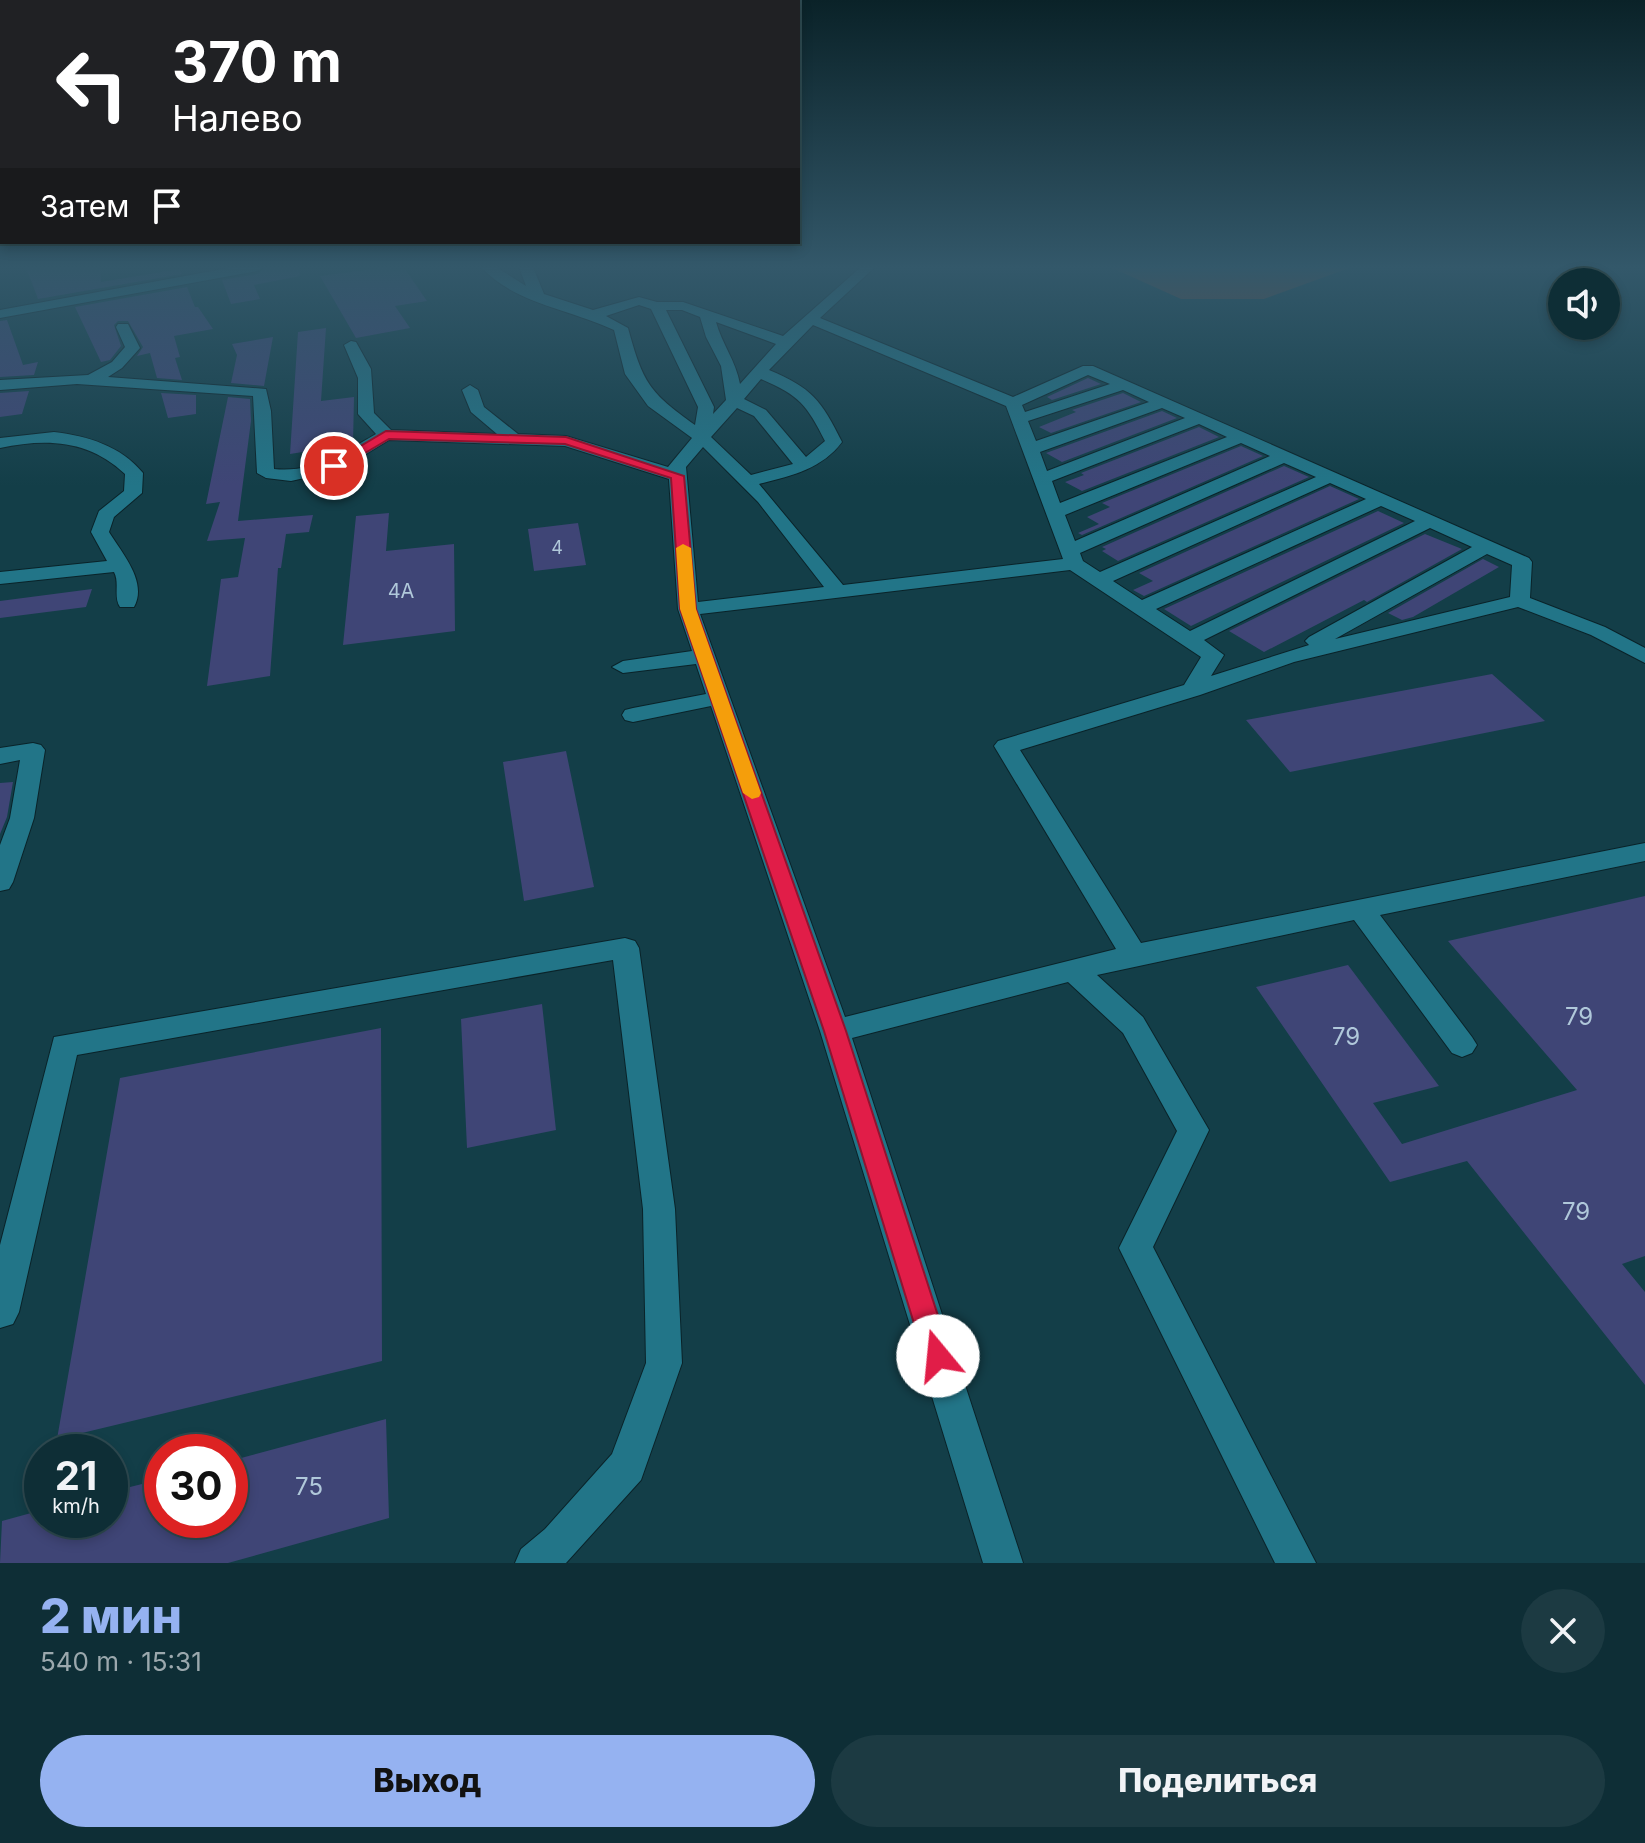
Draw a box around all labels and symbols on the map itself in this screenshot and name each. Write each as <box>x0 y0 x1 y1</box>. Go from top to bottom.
pin <box>300 432 368 500</box>
house number: 4 <box>551 537 563 558</box>
house number: 4А <box>388 579 415 603</box>
house number: 79 <box>1565 1002 1593 1031</box>
house number: 79 <box>1332 1022 1360 1051</box>
house number: 79 <box>1562 1197 1590 1226</box>
position arrow <box>896 1314 980 1398</box>
speed limit sign: 30 <box>144 1434 248 1538</box>
house number: 75 <box>295 1472 323 1501</box>

